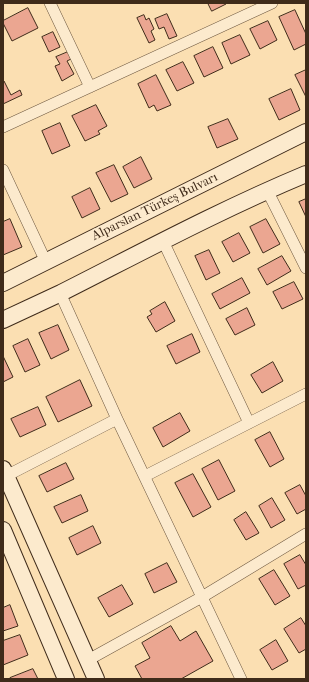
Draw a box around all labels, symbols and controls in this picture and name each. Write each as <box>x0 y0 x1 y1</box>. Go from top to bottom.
street label: Alparslan Türkeş Bulvarı <box>90 170 220 244</box>

